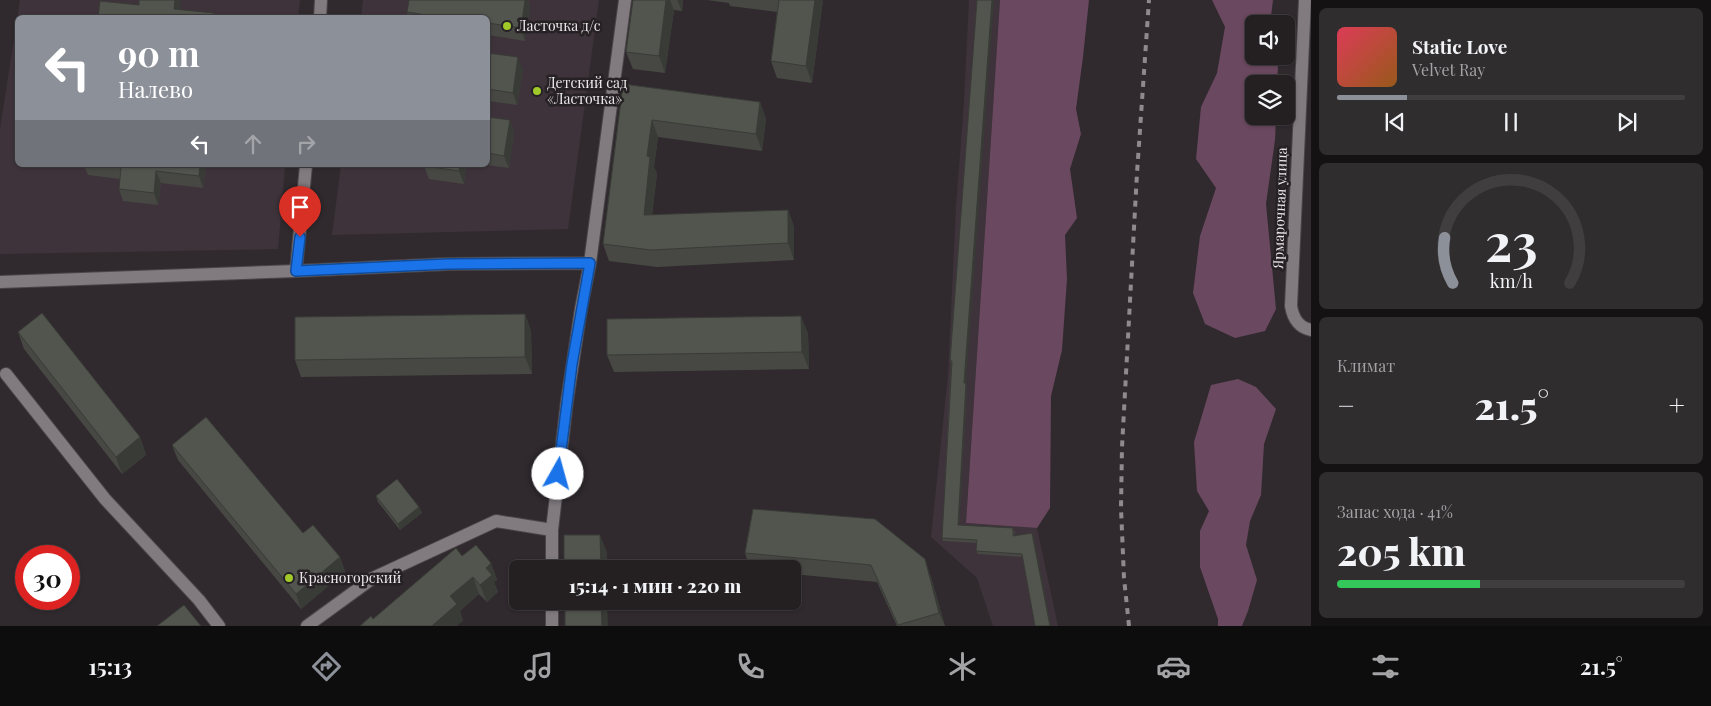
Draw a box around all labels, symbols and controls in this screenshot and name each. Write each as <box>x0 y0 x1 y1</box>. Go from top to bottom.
map controls <box>1245 15 1295 125</box>
button: sound <box>1245 15 1295 65</box>
place label: Ласточка д/с <box>516 16 601 35</box>
marker: Ласточка д/с <box>501 20 513 32</box>
text: 90 m <box>118 29 200 76</box>
text: Static Love <box>1412 33 1507 59</box>
icon: left <box>35 35 100 100</box>
text: Velvet Ray <box>1412 59 1485 80</box>
place label: Детский сад «Ласточка» <box>547 73 628 108</box>
text: Налево <box>118 74 193 104</box>
button: layers <box>1245 75 1295 125</box>
marker: Детский сад «Ласточка» <box>531 85 543 97</box>
icon: previous <box>1381 108 1409 136</box>
icon: pause <box>1497 108 1525 136</box>
icon: next <box>1613 108 1641 136</box>
icon: left <box>186 130 214 158</box>
icon: ahead <box>239 130 267 158</box>
icon: right <box>292 130 320 158</box>
street label: Ярмарочная улица <box>1268 147 1291 270</box>
pin <box>279 186 321 237</box>
icon: arrive <box>286 193 314 221</box>
text: 23 <box>1485 206 1537 275</box>
text: km/h <box>1490 269 1533 292</box>
text: Климат <box>1337 355 1395 376</box>
text: 21.5° <box>1475 379 1549 430</box>
text: − <box>1337 386 1355 423</box>
text: + <box>1669 386 1685 423</box>
position arrow <box>531 447 583 499</box>
text: Запас хода · 41% <box>1337 501 1453 522</box>
text: 205 km <box>1337 525 1466 576</box>
speed limit sign: 30 <box>15 545 80 610</box>
place label: Красногорский <box>299 568 401 587</box>
marker: Красногорский <box>283 572 295 584</box>
text: 15:14 · 1 мин · 220 m <box>569 572 741 598</box>
icon: directions <box>309 649 344 684</box>
icon: music <box>521 649 556 684</box>
icon: phone <box>733 649 768 684</box>
icon: climate <box>945 649 980 684</box>
icon: car <box>1156 649 1191 684</box>
icon: filters <box>1368 649 1403 684</box>
text: 15:13 <box>88 651 132 681</box>
text: 21.5° <box>1580 651 1623 681</box>

